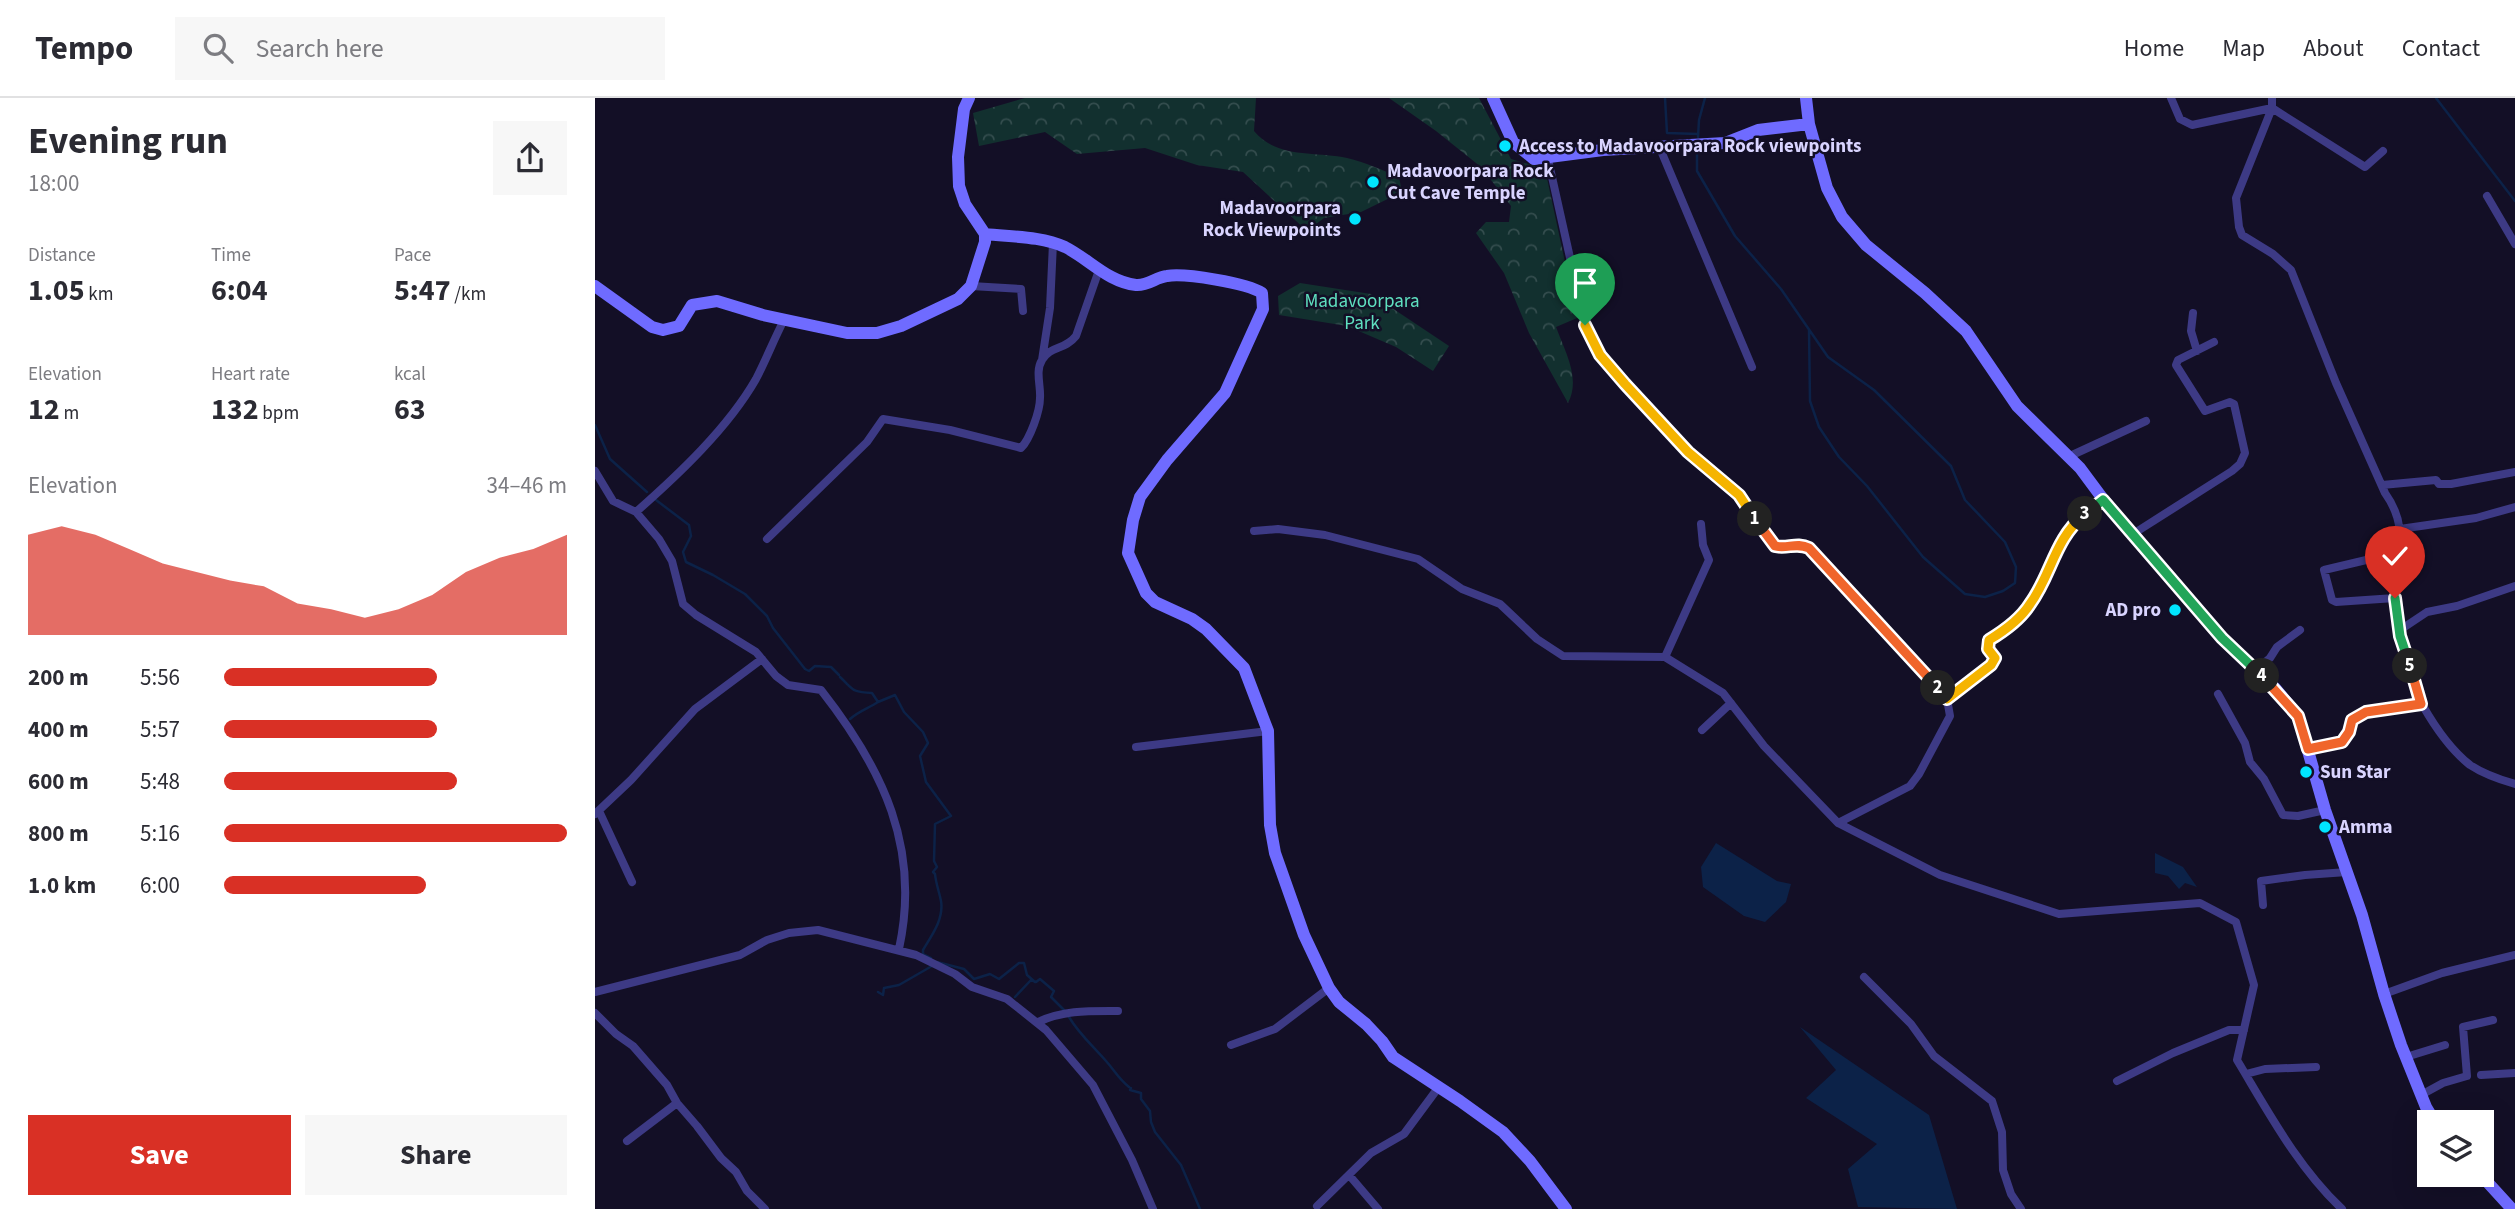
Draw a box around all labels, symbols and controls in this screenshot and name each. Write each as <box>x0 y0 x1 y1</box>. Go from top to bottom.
search box <box>175 17 665 80</box>
text: Tempo <box>35 25 133 72</box>
icon: search <box>199 29 237 67</box>
text: Search here <box>255 30 384 67</box>
text: Home <box>2124 31 2184 66</box>
text: Map <box>2222 31 2265 66</box>
text: About <box>2303 31 2364 66</box>
text: Contact <box>2402 31 2480 66</box>
text: Evening run <box>28 114 228 168</box>
button: share <box>493 121 567 195</box>
place label: Access to Madavoorpara Rock viewpoints <box>1518 133 1862 160</box>
marker: Access to Madavoorpara Rock viewpoints <box>1497 138 1513 154</box>
place label: Madavoorpara Rock Cut Cave Temple <box>1387 158 1554 207</box>
text: 18:00 <box>28 167 79 200</box>
marker: Madavoorpara Rock Cut Cave Temple <box>1365 174 1381 190</box>
place label: Madavoorpara Rock Viewpoints <box>1203 195 1341 244</box>
marker: Madavoorpara Rock Viewpoints <box>1347 211 1363 227</box>
text: Distance <box>28 242 96 269</box>
text: Time <box>211 242 251 269</box>
text: Pace <box>394 242 431 269</box>
pin <box>1555 253 1615 325</box>
icon: arrive <box>1566 264 1604 302</box>
text: 1.05 <box>28 269 85 312</box>
text: 6:04 <box>211 269 268 312</box>
text: 5:47 <box>394 269 451 312</box>
text: km <box>85 281 114 308</box>
text: /km <box>451 281 486 308</box>
park label: Madavoorpara Park <box>1304 288 1420 337</box>
text: Elevation <box>28 361 102 388</box>
text: Heart rate <box>211 361 290 388</box>
text: kcal <box>394 361 426 388</box>
text: 12 <box>28 388 60 431</box>
text: 132 <box>211 388 259 431</box>
text: 63 <box>394 388 426 431</box>
text: m <box>60 400 79 427</box>
text: bpm <box>259 400 299 427</box>
text: Elevation <box>28 469 118 502</box>
text: 34–46 m <box>487 469 567 502</box>
pin: 3 <box>2067 496 2103 532</box>
text: 3 <box>2079 500 2090 527</box>
pin: 1 <box>1737 502 1773 536</box>
text: 1 <box>1749 505 1760 532</box>
pin <box>2365 526 2425 598</box>
icon: check <box>2376 537 2414 575</box>
place label: AD pro <box>2104 597 2161 624</box>
marker: AD pro <box>2167 602 2183 618</box>
pin: 5 <box>2393 648 2427 684</box>
text: 5 <box>2404 652 2415 679</box>
pin: 4 <box>2245 658 2279 694</box>
text: 200 m <box>28 661 89 694</box>
text: 5:56 <box>140 661 180 694</box>
text: 4 <box>2256 662 2267 689</box>
pin: 2 <box>1921 670 1955 706</box>
text: 2 <box>1932 674 1943 701</box>
text: 400 m <box>28 713 89 746</box>
text: 5:57 <box>140 713 180 746</box>
place label: Sun Star <box>2320 759 2391 786</box>
marker: Sun Star <box>2298 764 2314 780</box>
text: 600 m <box>28 765 89 798</box>
text: 5:48 <box>140 765 180 798</box>
place label: Amma <box>2338 814 2392 841</box>
text: 800 m <box>28 817 89 850</box>
text: 5:16 <box>140 817 180 850</box>
marker: Amma <box>2317 819 2333 835</box>
text: 1.0 km <box>28 869 96 902</box>
text: 6:00 <box>140 869 180 902</box>
map controls <box>2417 1110 2494 1187</box>
button: layers <box>2417 1110 2494 1187</box>
button: Save <box>28 1115 291 1195</box>
button: Share <box>305 1115 567 1195</box>

